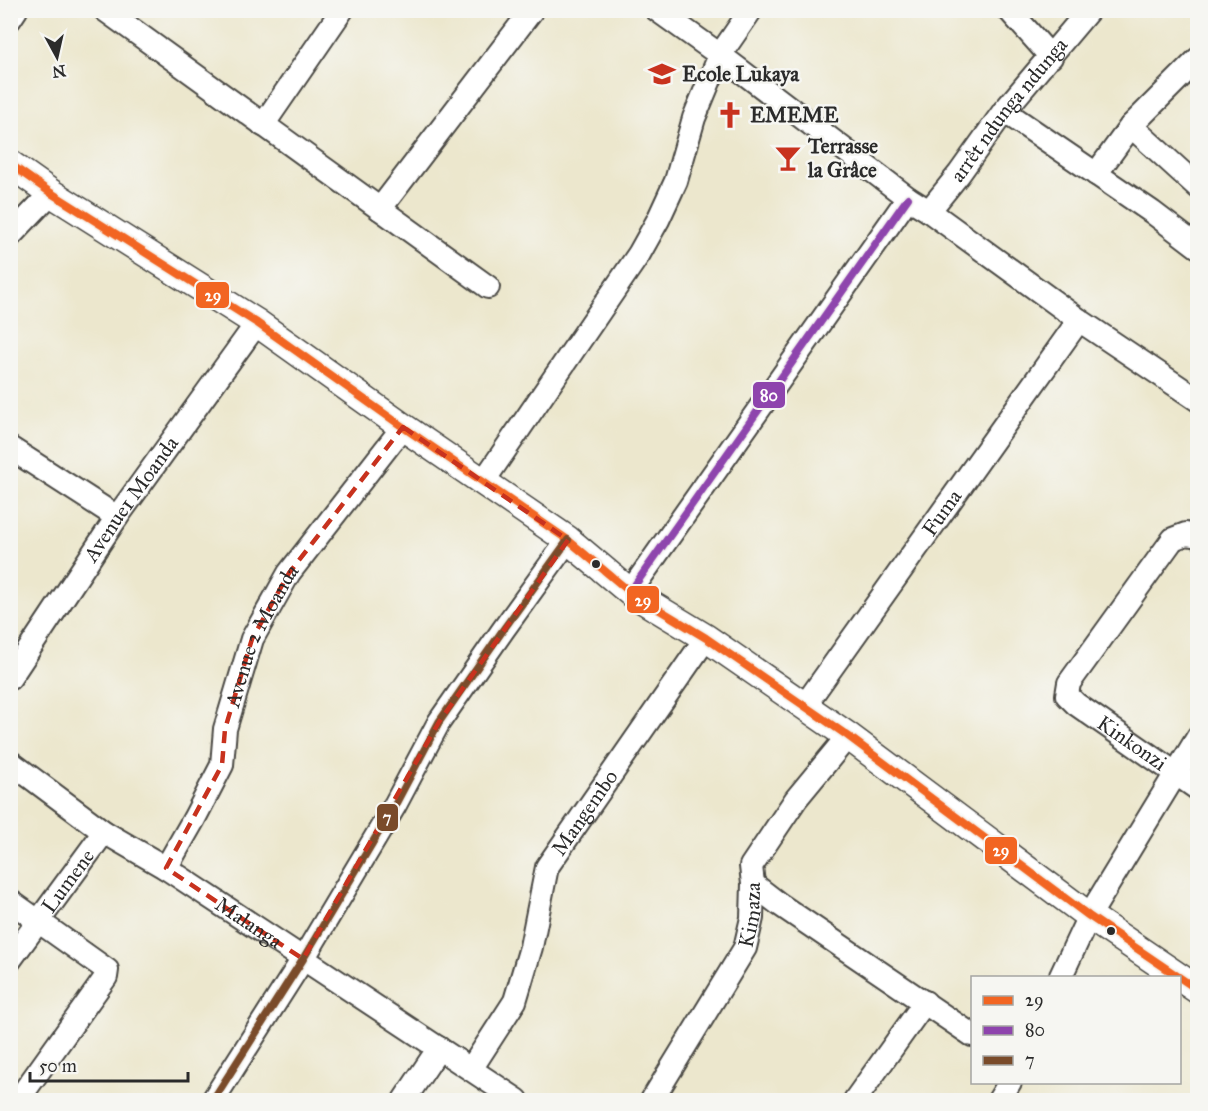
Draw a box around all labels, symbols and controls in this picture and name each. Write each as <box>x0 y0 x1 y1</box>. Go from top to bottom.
north arrow <box>27 27 87 87</box>
street label: arrêt ndunga ndunga <box>945 32 1073 187</box>
school or university icon: Ecole Lukaya <box>647 59 677 89</box>
text: N <box>51 61 67 82</box>
place label: Ecole Lukaya <box>682 61 800 87</box>
church icon: EMEME <box>715 100 745 130</box>
place label: EMEME <box>750 102 838 128</box>
place label: Terrasse la Grâce <box>807 133 878 183</box>
bar icon: Terrasse la Grâce <box>773 143 803 173</box>
line badge: 29 <box>195 281 230 309</box>
text: 29 <box>205 286 221 306</box>
line badge: 80 <box>752 381 786 409</box>
text: 80 <box>760 386 778 405</box>
street label: Avenue1 Moanda <box>77 431 184 568</box>
street label: Fuma <box>916 484 967 541</box>
street label: Avenue 2 Moanda <box>219 558 304 711</box>
unlabelled marker <box>590 558 602 570</box>
line badge: 29 <box>626 585 660 614</box>
text: 29 <box>635 591 651 611</box>
street label: Kinkonzi <box>1092 710 1172 777</box>
street label: Mangembo <box>546 764 624 861</box>
line badge: 7 <box>376 803 399 832</box>
text: 7 <box>383 808 392 827</box>
line badge: 29 <box>984 836 1018 865</box>
text: 29 <box>993 841 1009 861</box>
street label: Lumene <box>36 844 100 918</box>
street label: Kimaza <box>733 882 767 950</box>
street label: Malanga <box>210 891 287 954</box>
unlabelled marker <box>1105 925 1117 937</box>
legend <box>971 976 1181 1084</box>
text: 29 <box>1025 989 1044 1011</box>
text: 80 <box>1025 1019 1045 1041</box>
scale bar <box>30 1045 188 1083</box>
text: 7 <box>1025 1049 1035 1071</box>
text: 50 m <box>39 1055 77 1077</box>

